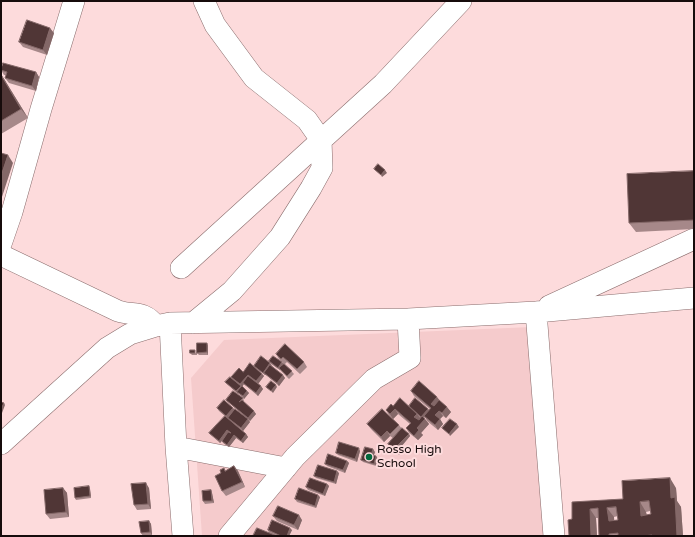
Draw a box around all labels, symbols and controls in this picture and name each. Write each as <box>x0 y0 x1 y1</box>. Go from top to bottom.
place label: Rosso High School <box>377 443 442 471</box>
marker: Rosso High School <box>364 452 374 462</box>

